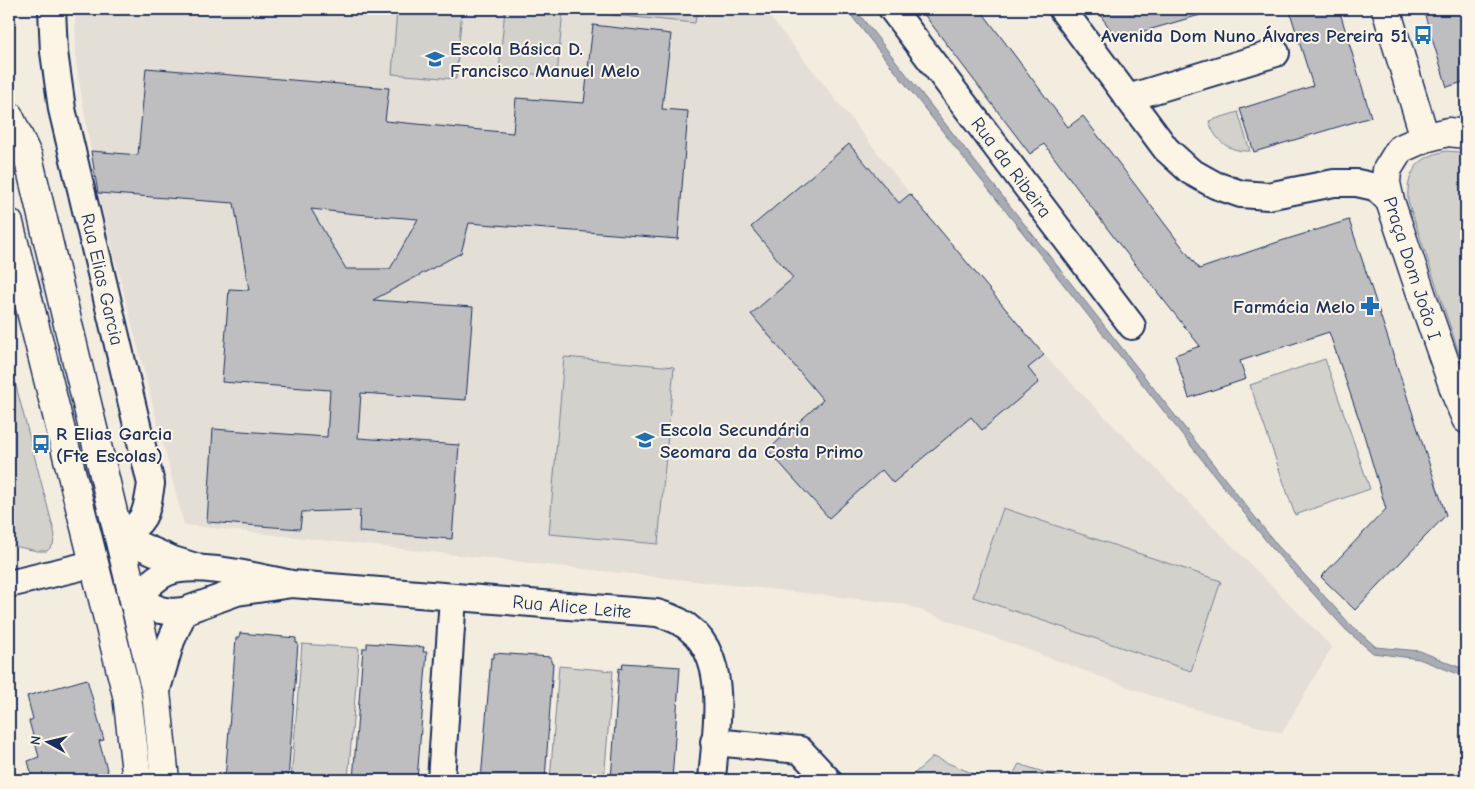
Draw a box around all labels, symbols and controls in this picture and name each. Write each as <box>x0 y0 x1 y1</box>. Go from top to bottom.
bus stop icon: Avenida Dom Nuno Álvares Pereira 51 <box>1412 24 1434 46</box>
place label: Avenida Dom Nuno Álvares Pereira 51 <box>1101 25 1408 47</box>
place label: Escola Básica D. Francisco Manuel Melo <box>450 38 640 82</box>
school or university icon: Escola Básica D. Francisco Manuel Melo <box>424 48 446 70</box>
street label: Rua da Ribeira <box>966 113 1056 222</box>
street label: Praça Dom João I <box>1379 194 1446 343</box>
street label: Rua Elias Garcia <box>76 211 128 347</box>
pharmacy icon: Farmácia Melo <box>1359 295 1381 317</box>
place label: Farmácia Melo <box>1233 296 1355 318</box>
place label: Escola Secundária Seomara da Costa Primo <box>660 419 864 463</box>
place label: R Elias Garcia (Fte Escolas) <box>56 423 172 467</box>
school or university icon: Escola Secundária Seomara da Costa Primo <box>634 429 656 451</box>
bus stop icon: R Elias Garcia (Fte Escolas) <box>30 433 52 455</box>
street label: Rua Alice Leite <box>512 591 632 623</box>
north arrow <box>22 716 72 766</box>
text: N <box>27 735 45 746</box>

